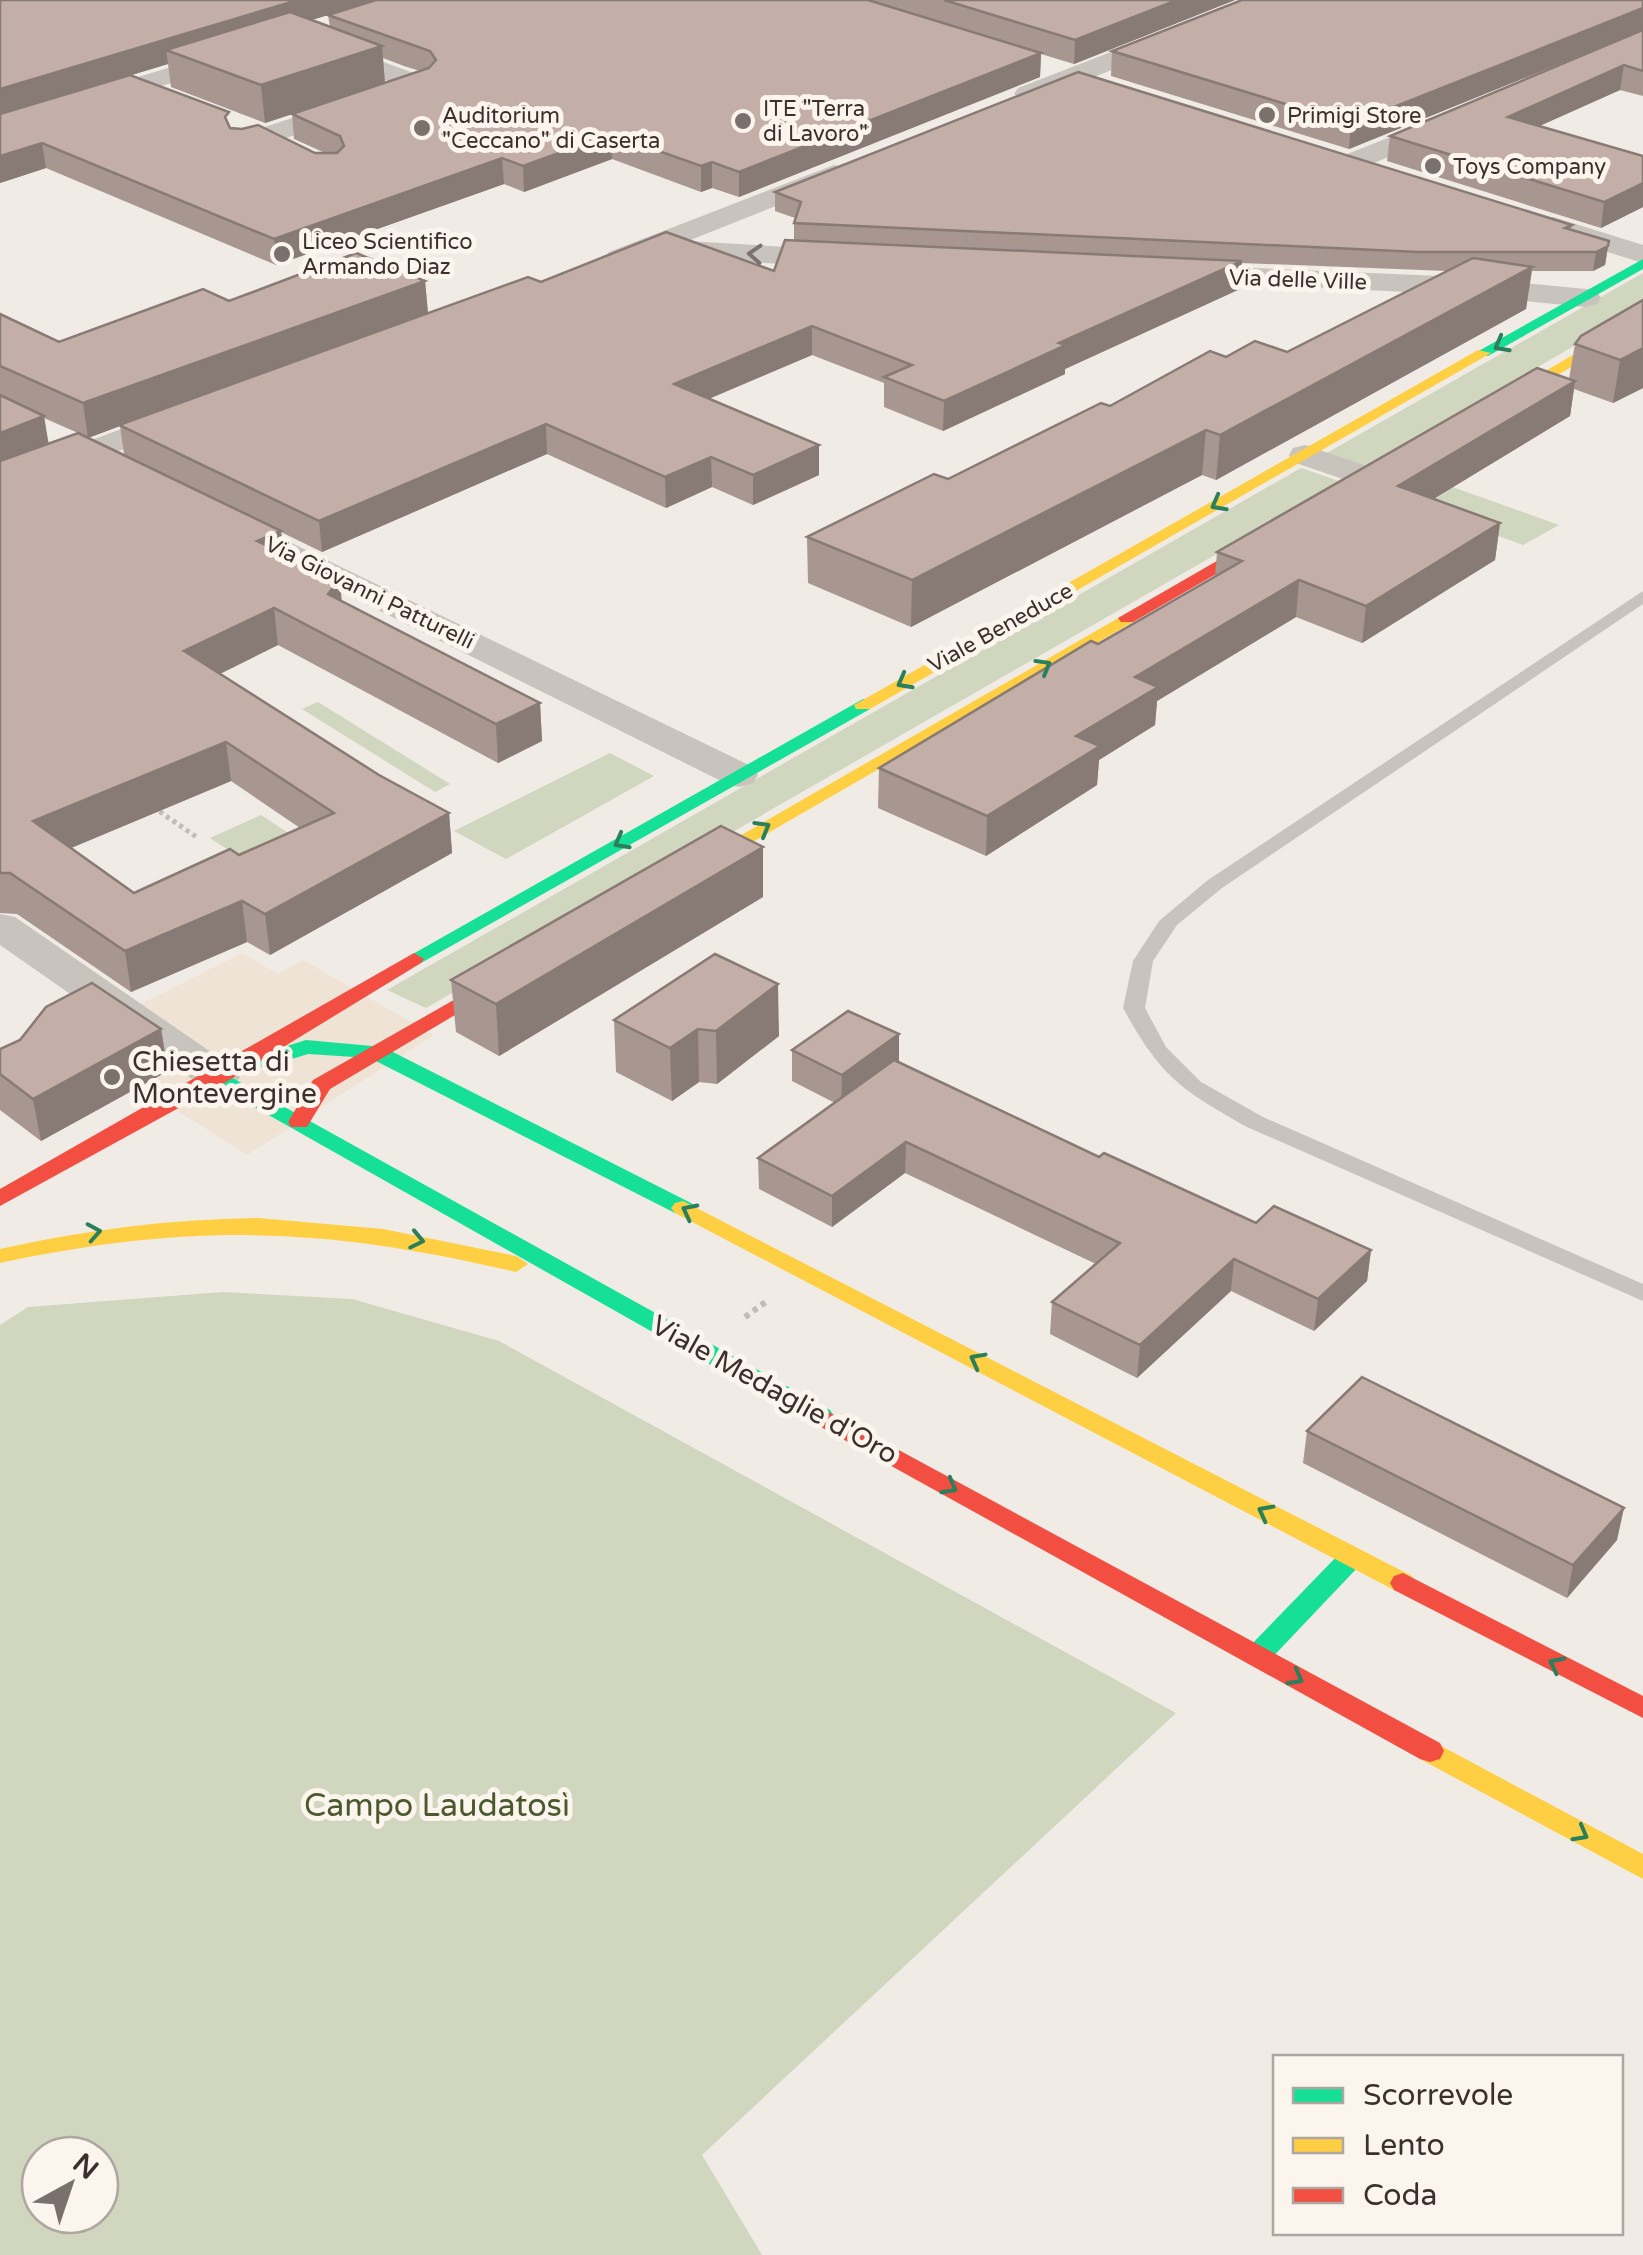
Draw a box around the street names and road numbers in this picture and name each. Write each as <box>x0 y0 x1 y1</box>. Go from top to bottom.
street label: Via delle Ville <box>1229 265 1367 295</box>
street label: Via Giovanni Patturelli <box>261 531 478 655</box>
street label: Viale Beneduce <box>924 577 1077 678</box>
street label: Viale Medaglie d'Oro <box>645 1308 904 1472</box>

